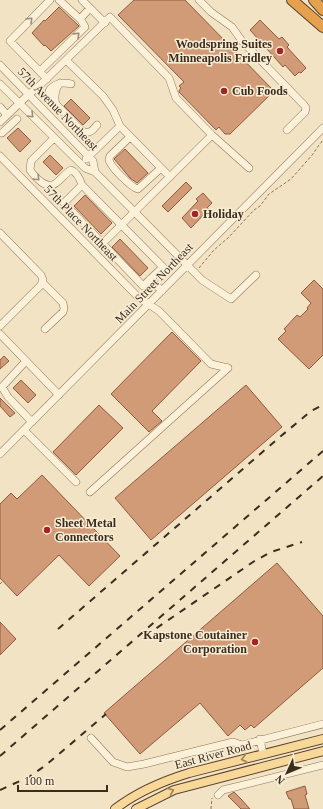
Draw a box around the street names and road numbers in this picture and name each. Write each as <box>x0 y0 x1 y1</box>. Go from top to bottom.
street label: 57th Avenue Northeast <box>15 65 102 154</box>
street label: 57th Place Northeast <box>41 182 121 264</box>
street label: Main Street Northeast <box>112 240 196 326</box>
street label: East River Road <box>173 738 253 772</box>

